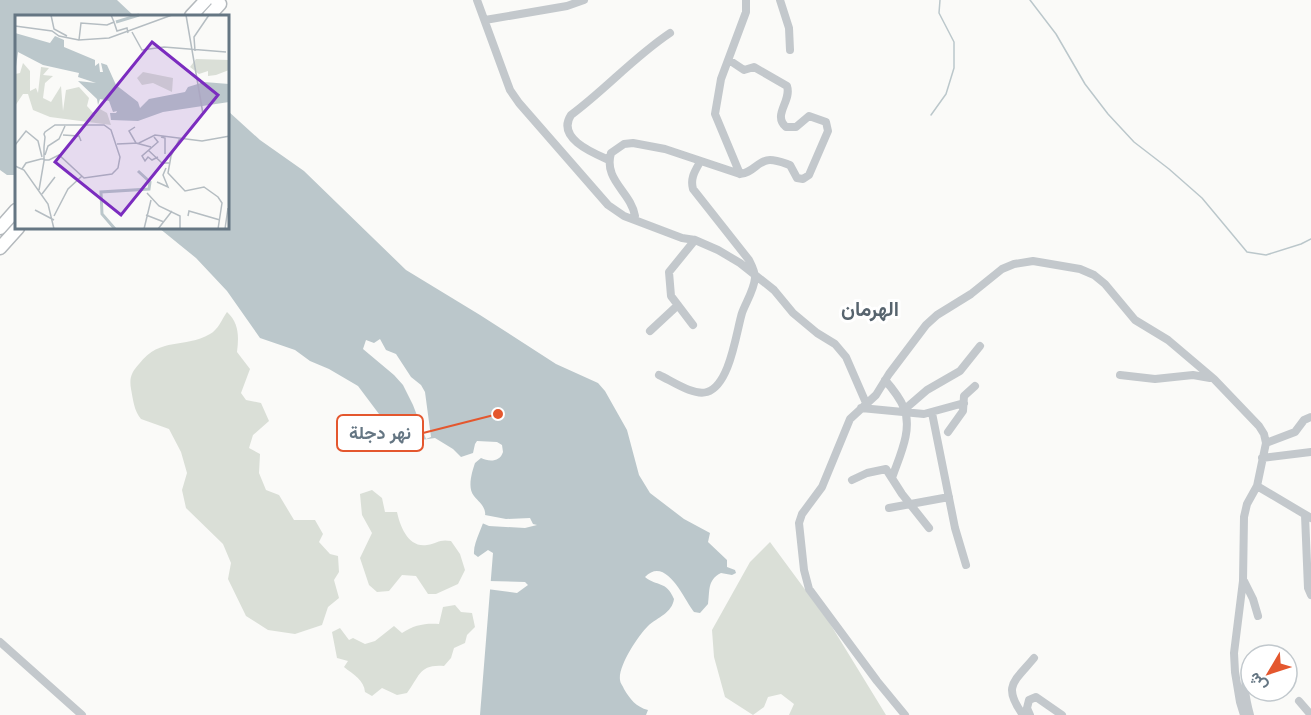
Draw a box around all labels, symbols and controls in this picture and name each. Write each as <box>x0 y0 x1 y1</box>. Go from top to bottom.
inset map <box>15 15 230 230</box>
district label: الهرمان <box>841 297 899 322</box>
callout: نهر دجلة <box>337 415 423 451</box>
text: نهر دجلة <box>349 422 411 444</box>
north arrow <box>1239 643 1299 703</box>
text: ش <box>1244 669 1271 696</box>

